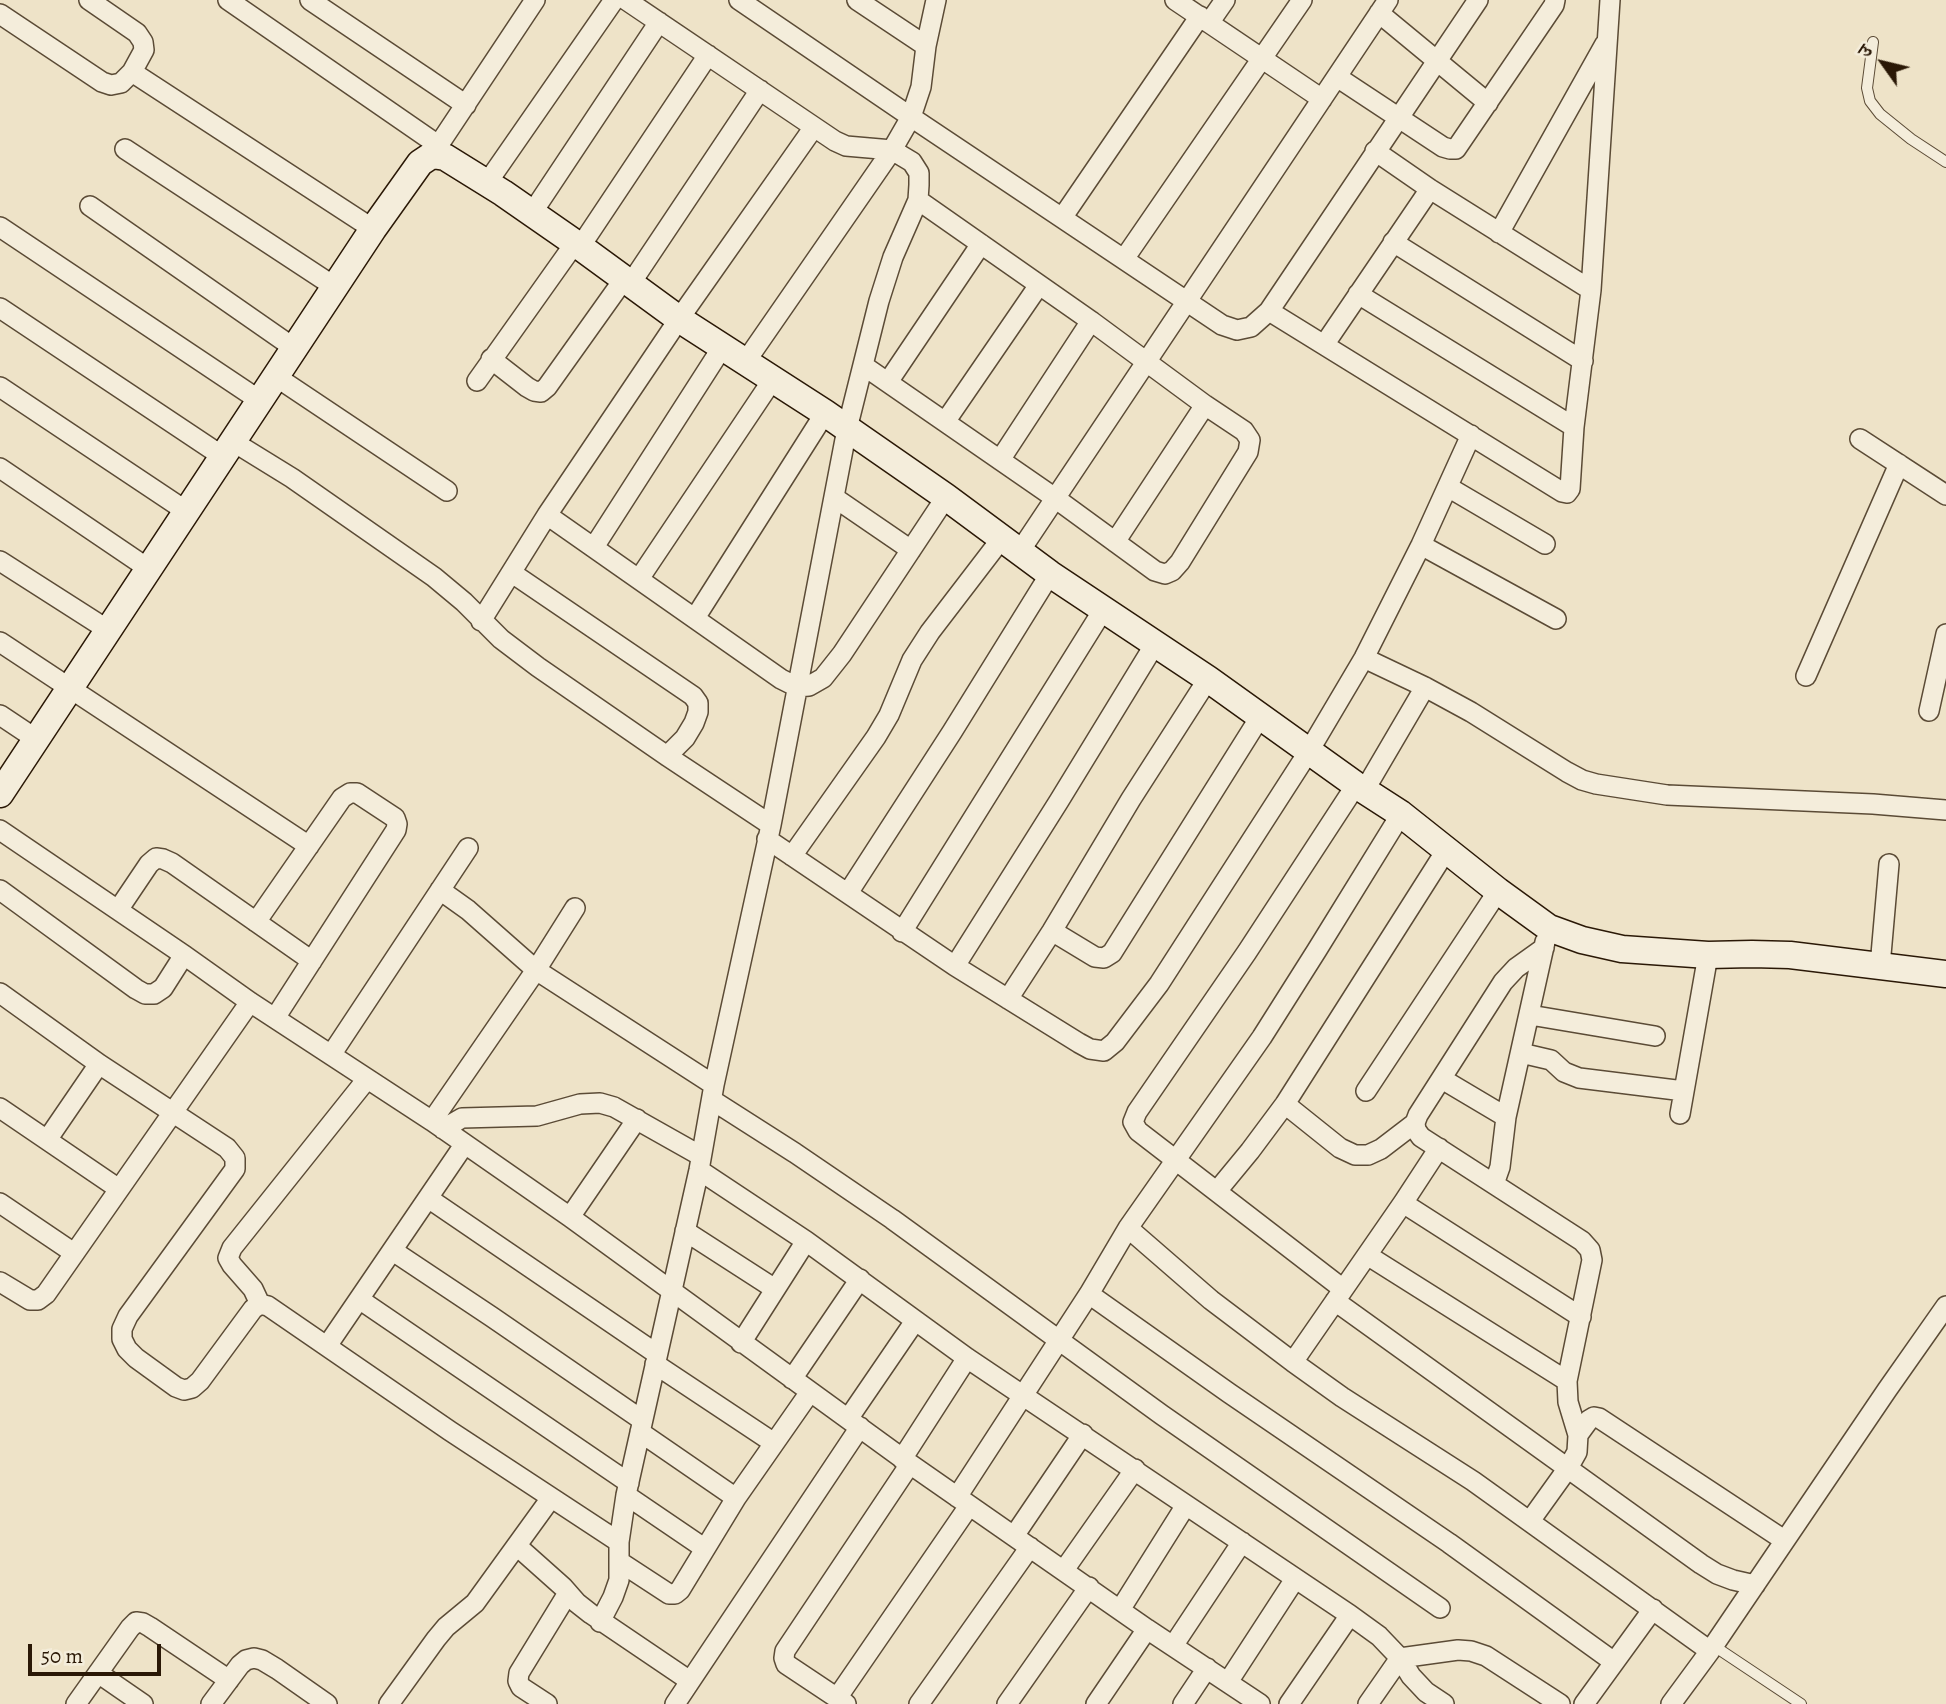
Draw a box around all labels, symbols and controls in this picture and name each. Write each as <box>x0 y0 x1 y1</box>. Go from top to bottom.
north arrow <box>1848 28 1918 98</box>
text: उ <box>1852 40 1879 63</box>
scale bar <box>32 1630 164 1674</box>
text: 50 m <box>41 1642 83 1670</box>

